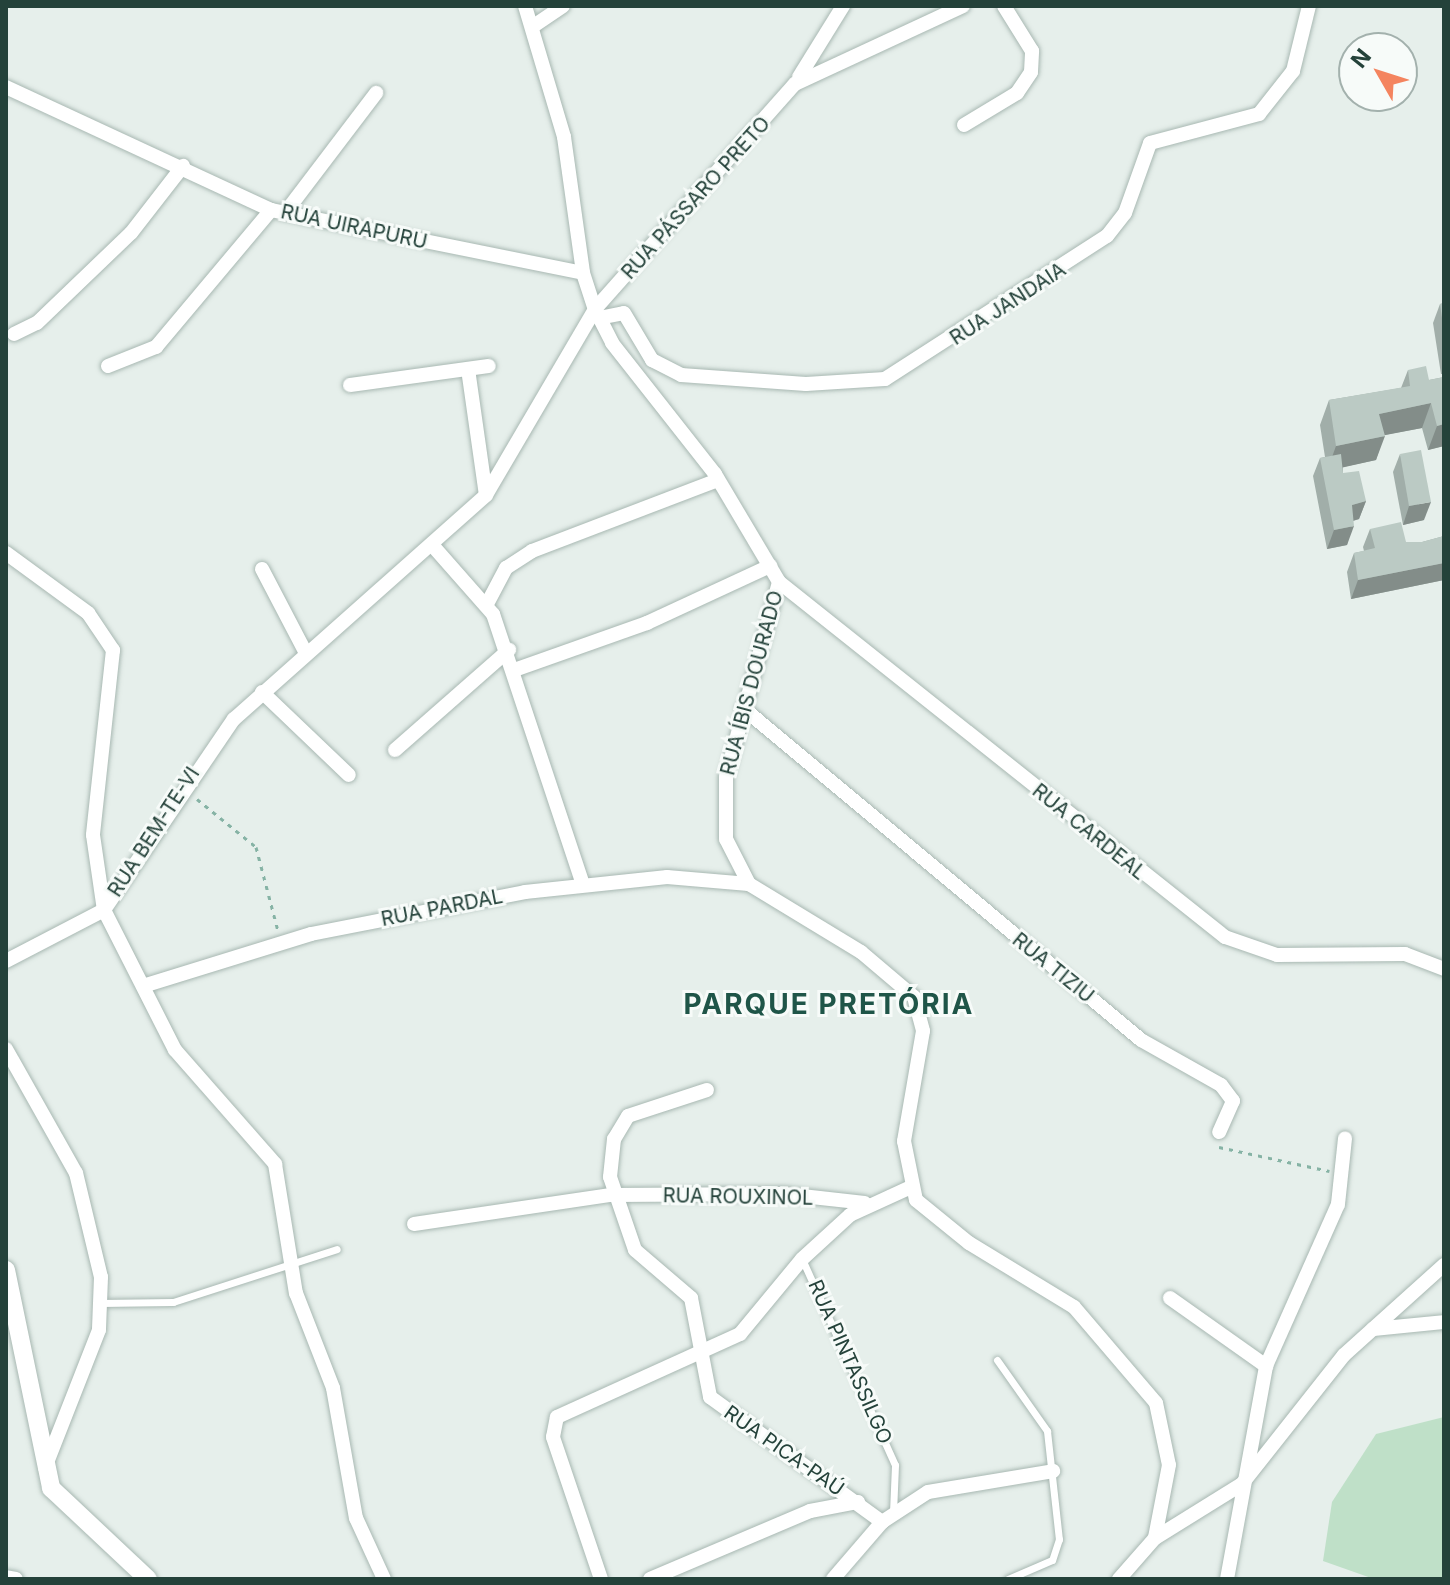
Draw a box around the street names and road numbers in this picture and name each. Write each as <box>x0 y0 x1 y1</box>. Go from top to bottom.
street label: RUA PÁSSARO PRETO <box>617 112 775 284</box>
street label: RUA UIRAPURU <box>279 200 429 254</box>
street label: RUA JANDAIA <box>946 258 1070 350</box>
street label: RUA ÍBIS DOURADO <box>716 588 788 778</box>
street label: RUA BEM-TE-VI <box>103 763 205 901</box>
street label: RUA CARDEAL <box>1027 779 1151 885</box>
street label: RUA PARDAL <box>379 884 505 932</box>
street label: RUA TIZIU <box>1007 928 1099 1008</box>
street label: RUA ROUXINOL <box>663 1184 813 1210</box>
street label: RUA PINTASSILGO <box>803 1276 897 1448</box>
street label: RUA PICA-PAÚ <box>719 1401 849 1501</box>

